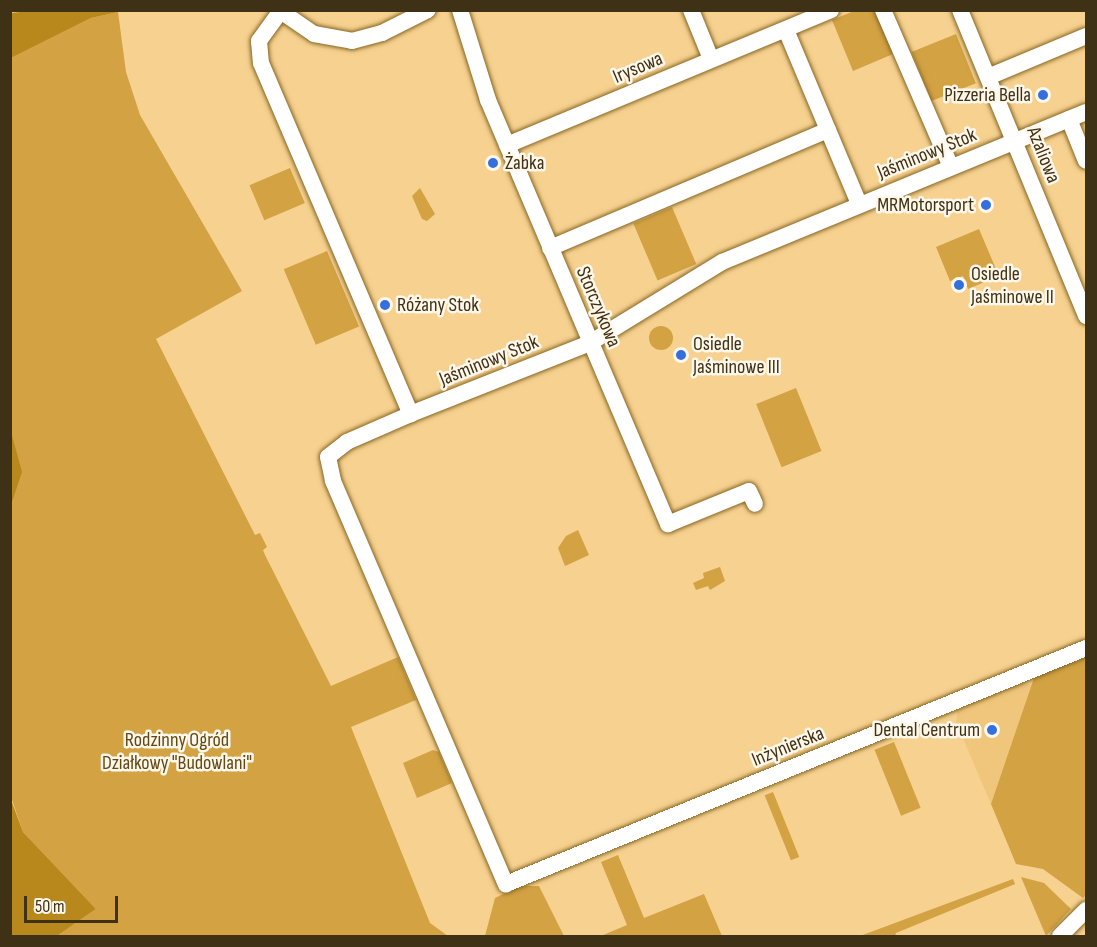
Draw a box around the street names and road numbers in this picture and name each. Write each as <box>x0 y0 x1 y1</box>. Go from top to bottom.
street label: Irysowa <box>610 47 666 89</box>
street label: Jaśminowy Stok <box>874 123 980 185</box>
street label: Azaliowa <box>1021 123 1065 187</box>
street label: Storczykowa <box>570 263 626 351</box>
street label: Jaśminowy Stok <box>436 330 542 392</box>
street label: Inżynierska <box>748 722 828 772</box>

